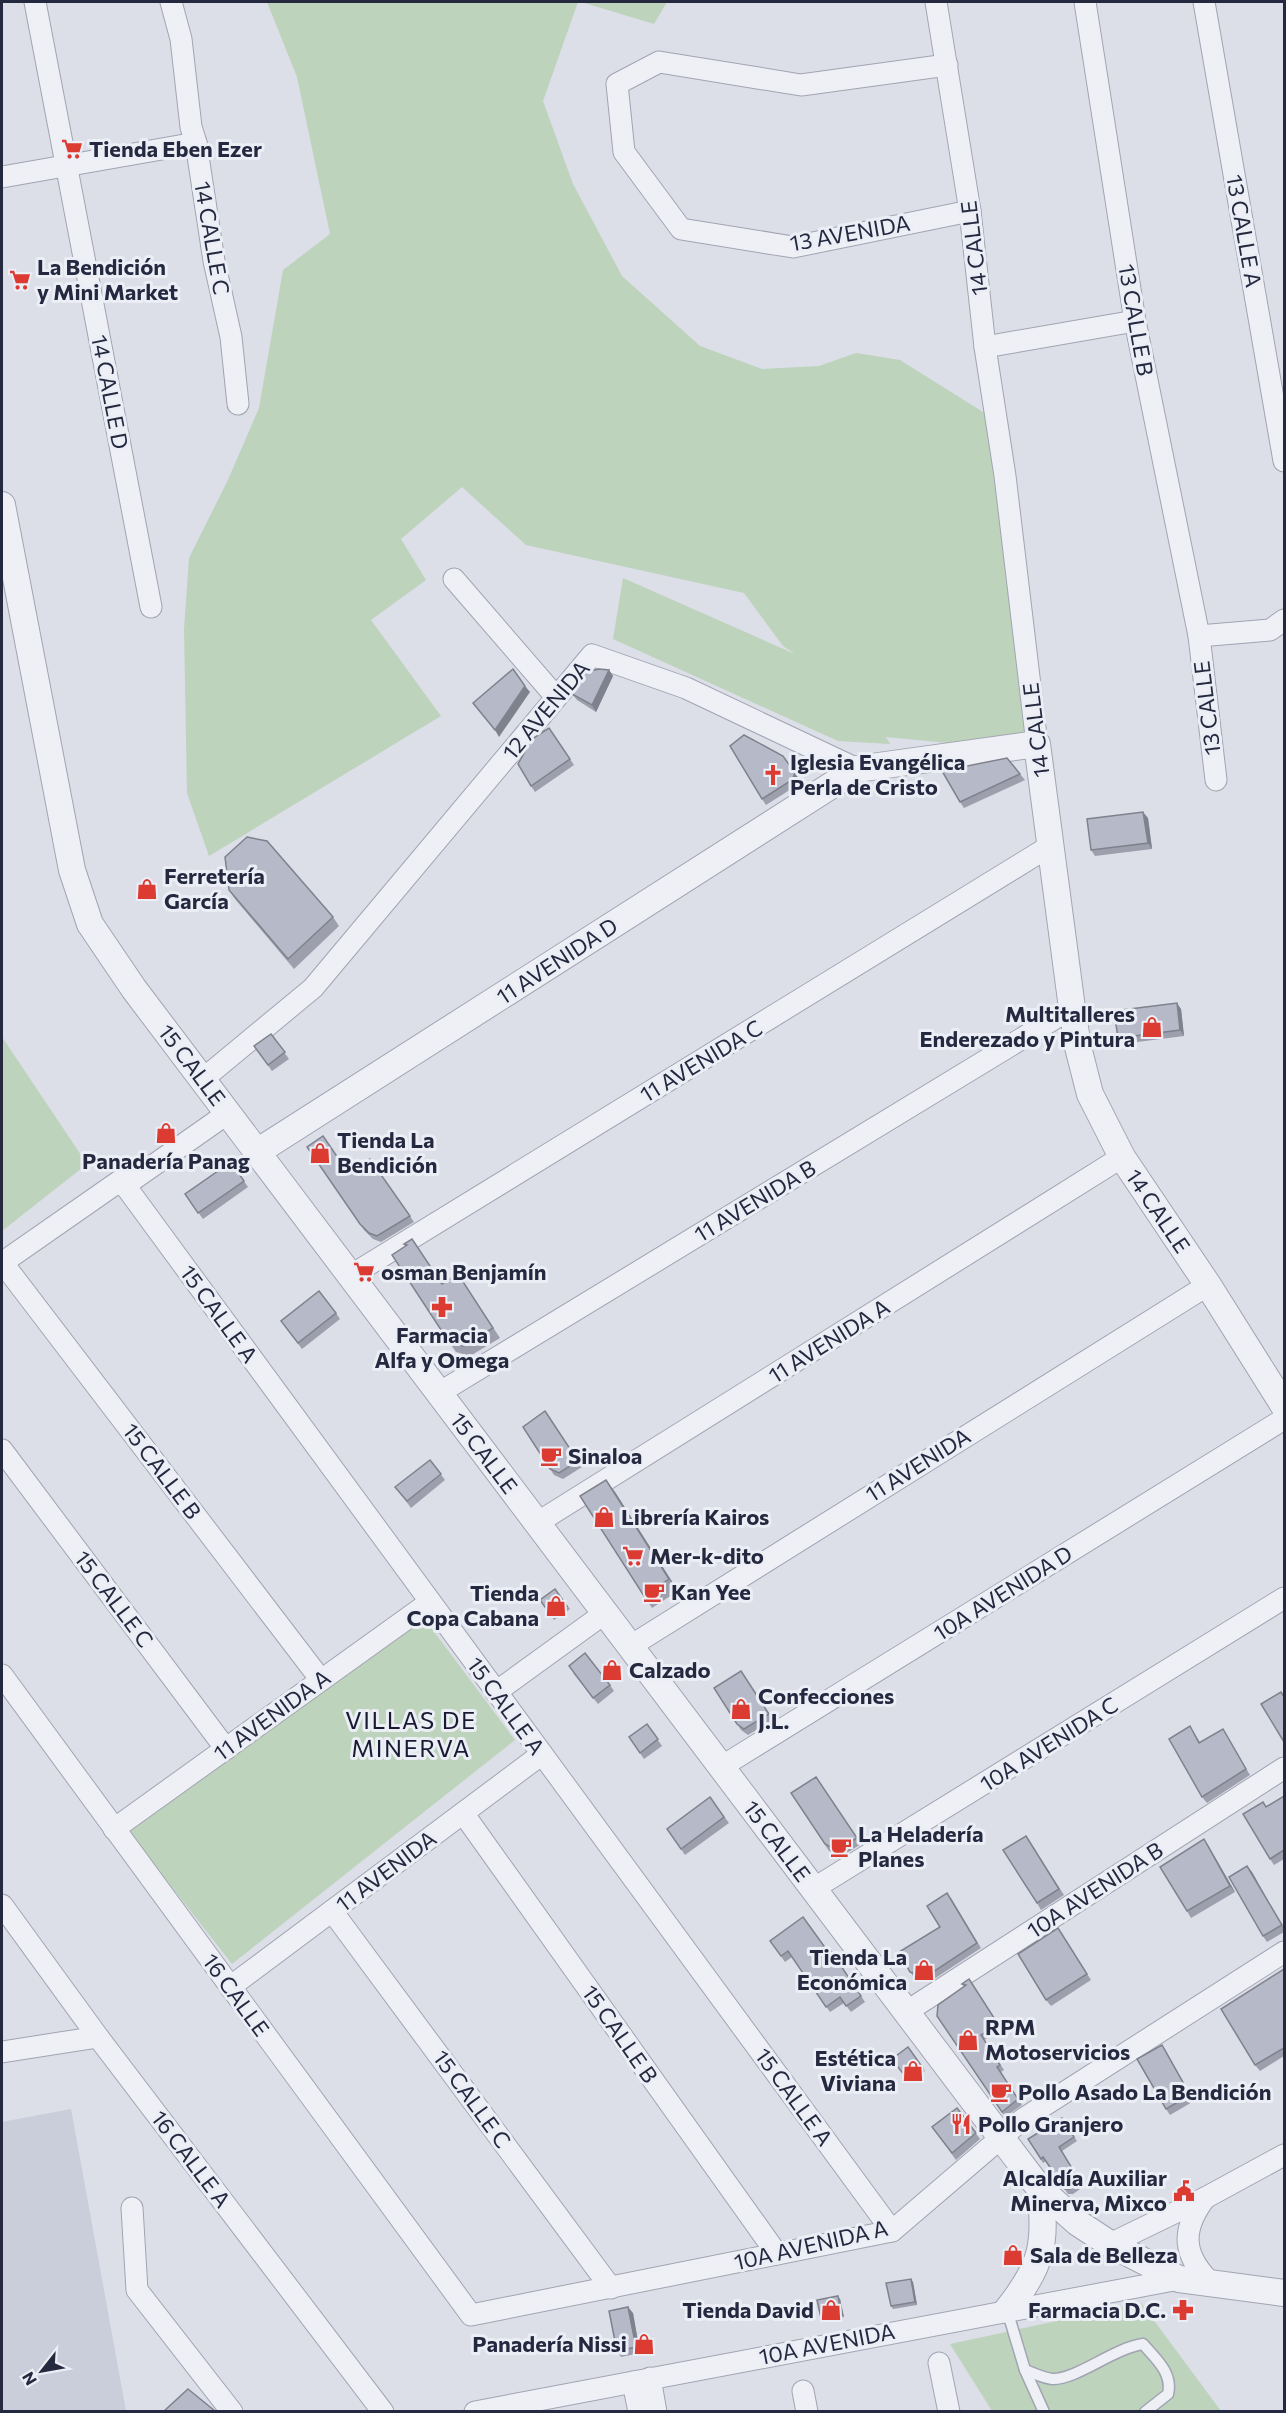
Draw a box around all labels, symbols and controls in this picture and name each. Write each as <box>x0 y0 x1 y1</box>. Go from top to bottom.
place label: Tienda Eben Ezer <box>89 135 262 162</box>
supermarket icon: Tienda Eben Ezer <box>60 137 84 161</box>
street label: 13 CALLE A <box>1221 172 1268 289</box>
street label: 14 CALLE C <box>189 179 236 297</box>
street label: 14 CALLE <box>954 199 993 297</box>
street label: 13 AVENIDA <box>788 209 912 256</box>
place label: La Bendición y Mini Market <box>37 253 178 305</box>
street label: 13 CALLE B <box>1113 262 1160 378</box>
supermarket icon: La Bendición y Mini Market <box>8 268 32 292</box>
street label: 14 CALLE D <box>86 333 135 451</box>
street label: 12 AVENIDA <box>496 655 595 765</box>
street label: 13 CALLE <box>1187 659 1226 757</box>
street label: 14 CALLE <box>1016 681 1055 779</box>
place label: Iglesia Evangélica Perla de Cristo <box>790 748 965 800</box>
church icon: Iglesia Evangélica Perla de Cristo <box>761 763 785 787</box>
place label: Ferretería García <box>164 862 265 914</box>
shop icon: Ferretería García <box>135 877 159 901</box>
street label: 11 AVENIDA D <box>491 912 622 1010</box>
place label: Multitalleres Enderezado y Pintura <box>919 1000 1135 1052</box>
street label: 11 AVENIDA C <box>635 1014 767 1108</box>
shop icon: Multitalleres Enderezado y Pintura <box>1140 1015 1164 1039</box>
street label: 15 CALLE <box>153 1019 232 1111</box>
shop icon: Panadería Panag <box>154 1121 178 1145</box>
place label: Tienda La Bendición <box>337 1126 438 1178</box>
shop icon: Tienda La Bendición <box>308 1141 332 1165</box>
place label: Panadería Panag <box>82 1147 250 1174</box>
street label: 11 AVENIDA B <box>689 1154 820 1247</box>
street label: 14 CALLE <box>1121 1164 1196 1258</box>
place label: osman Benjamín <box>381 1258 547 1285</box>
street label: 15 CALLE A <box>175 1260 264 1368</box>
supermarket icon: osman Benjamín <box>352 1260 376 1284</box>
street label: 11 AVENIDA A <box>763 1293 894 1388</box>
pharmacy icon: Farmacia Alfa y Omega <box>430 1295 454 1319</box>
place label: Farmacia Alfa y Omega <box>375 1321 509 1373</box>
street label: 15 CALLE <box>445 1407 524 1499</box>
street label: 15 CALLE B <box>118 1417 207 1524</box>
street label: 11 AVENIDA <box>860 1422 975 1507</box>
place label: Sinaloa <box>568 1442 642 1469</box>
cafe icon: Sinaloa <box>539 1444 563 1468</box>
place label: Librería Kairos <box>621 1503 769 1530</box>
shop icon: Librería Kairos <box>592 1505 616 1529</box>
street label: 10A AVENIDA D <box>928 1539 1077 1646</box>
place label: Mer-k-dito <box>650 1542 764 1569</box>
supermarket icon: Mer-k-dito <box>621 1544 645 1568</box>
street label: 15 CALLE C <box>69 1545 159 1652</box>
place label: Kan Yee <box>671 1578 751 1605</box>
place label: Tienda Copa Cabana <box>406 1579 539 1631</box>
cafe icon: Kan Yee <box>642 1580 666 1604</box>
shop icon: Tienda Copa Cabana <box>544 1594 568 1618</box>
street label: 15 CALLE A <box>462 1652 551 1760</box>
place label: Calzado <box>629 1656 711 1683</box>
shop icon: Calzado <box>600 1658 624 1682</box>
street label: 11 AVENIDA A <box>208 1663 335 1766</box>
place label: Confecciones J.L. <box>758 1682 894 1734</box>
street label: 10A AVENIDA C <box>975 1690 1123 1797</box>
shop icon: Confecciones J.L. <box>729 1697 753 1721</box>
district label: VILLAS DE MINERVA <box>345 1705 477 1762</box>
street label: 15 CALLE <box>738 1795 817 1887</box>
place label: La Heladería Planes <box>858 1820 984 1872</box>
street label: 11 AVENIDA <box>330 1824 441 1917</box>
cafe icon: La Heladería Planes <box>829 1835 853 1859</box>
street label: 10A AVENIDA B <box>1022 1836 1168 1943</box>
place label: Tienda La Económica <box>797 1943 907 1995</box>
street label: 16 CALLE <box>197 1948 275 2041</box>
shop icon: Tienda La Económica <box>912 1958 936 1982</box>
street label: 15 CALLE B <box>577 1980 664 2088</box>
place label: RPM Motoservicios <box>985 2013 1130 2065</box>
shop icon: RPM Motoservicios <box>956 2028 980 2052</box>
street label: 15 CALLE A <box>750 2043 839 2151</box>
place label: Estética Viviana <box>815 2044 896 2096</box>
street label: 15 CALLE C <box>428 2045 517 2153</box>
shop icon: Estética Viviana <box>901 2059 925 2083</box>
place label: Pollo Asado La Bendición <box>1018 2078 1271 2105</box>
cafe icon: Pollo Asado La Bendición <box>989 2080 1013 2104</box>
street label: 16 CALLE A <box>146 2105 237 2213</box>
place label: Pollo Granjero <box>978 2110 1123 2137</box>
restaurant icon: Pollo Granjero <box>949 2112 973 2136</box>
place label: Alcaldía Auxiliar Minerva, Mixco <box>1003 2164 1167 2216</box>
public building icon: Alcaldía Auxiliar Minerva, Mixco <box>1172 2179 1196 2203</box>
street label: 10A AVENIDA A <box>731 2214 891 2275</box>
place label: Sala de Belleza <box>1030 2241 1178 2268</box>
shop icon: Sala de Belleza <box>1001 2243 1025 2267</box>
place label: Tienda David <box>682 2296 814 2323</box>
place label: Farmacia D.C. <box>1028 2296 1166 2323</box>
shop icon: Tienda David <box>819 2298 843 2322</box>
pharmacy icon: Farmacia D.C. <box>1171 2298 1195 2322</box>
street label: 10A AVENIDA <box>757 2317 897 2370</box>
place label: Panadería Nissi <box>472 2330 627 2357</box>
shop icon: Panadería Nissi <box>632 2332 656 2356</box>
north arrow <box>12 2341 72 2401</box>
text: N <box>17 2369 40 2389</box>

